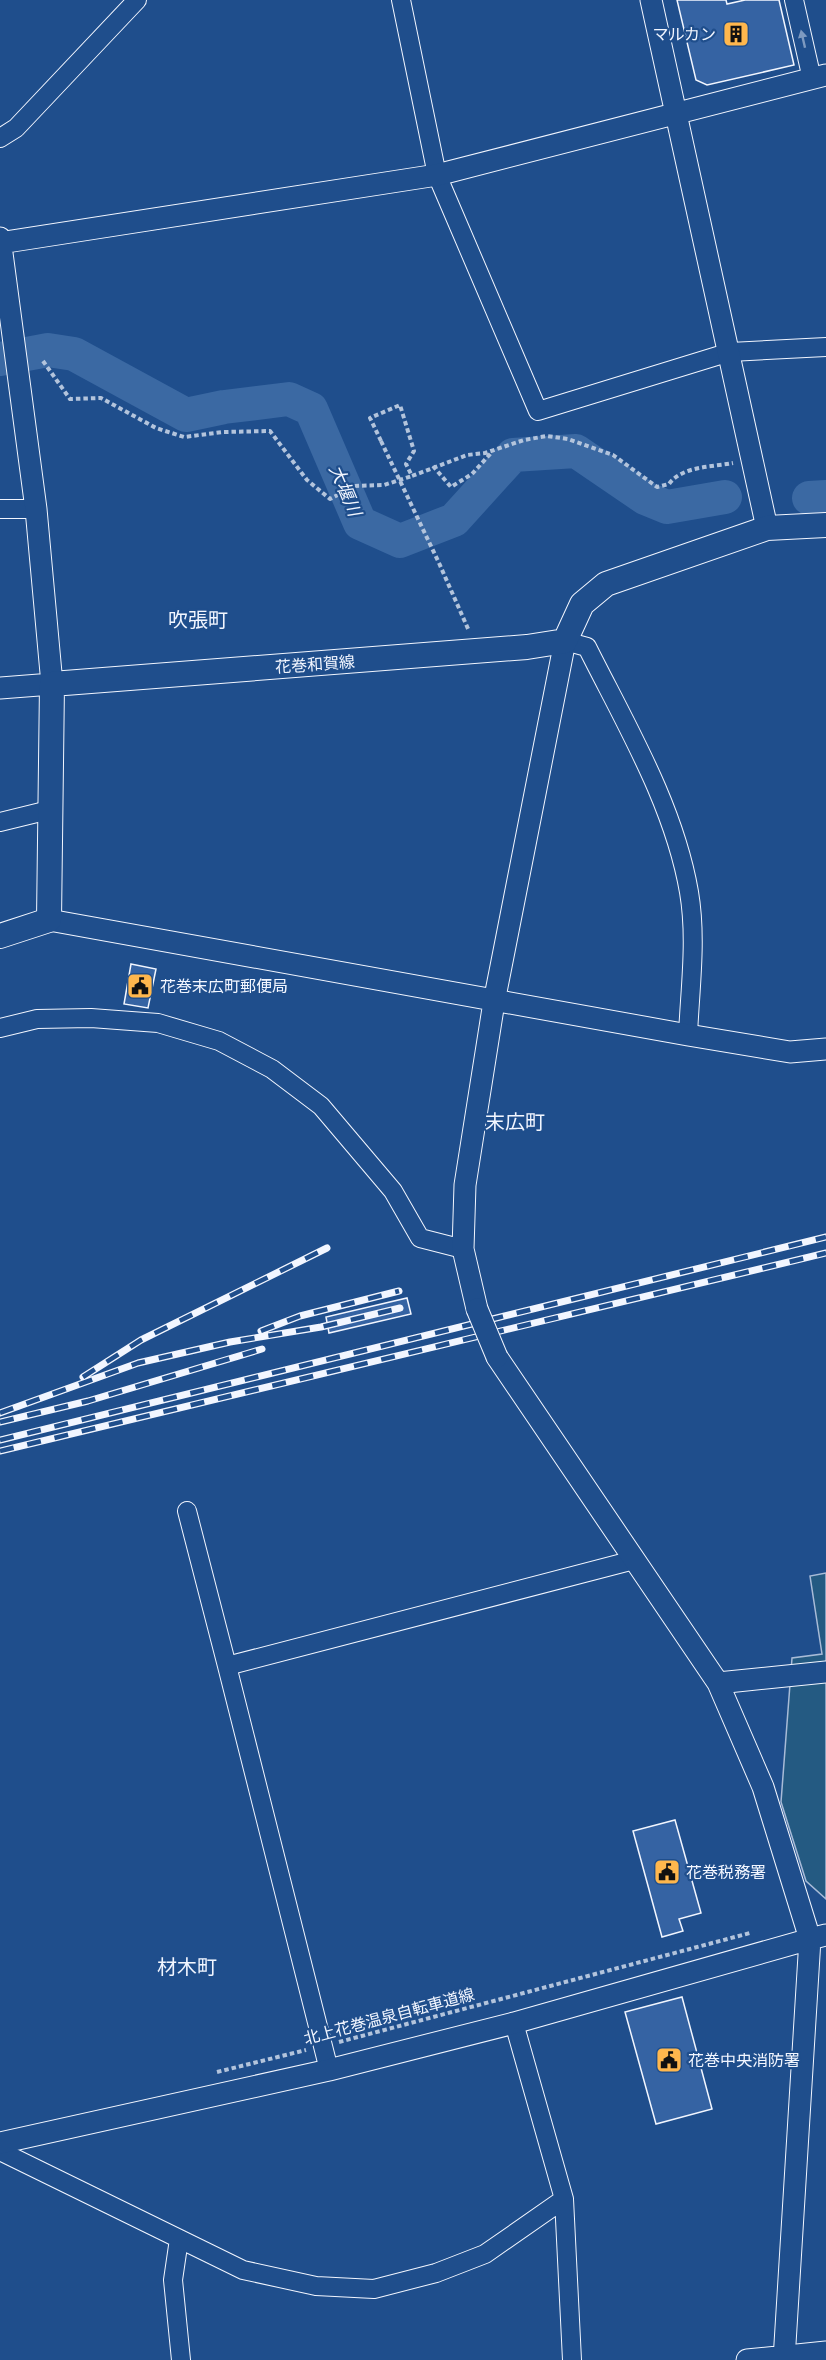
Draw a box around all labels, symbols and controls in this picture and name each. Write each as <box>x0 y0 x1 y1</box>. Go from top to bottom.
building icon: マルカン <box>721 19 751 49</box>
place label: マルカン <box>652 25 716 43</box>
one-way arrow <box>798 30 808 49</box>
water label: 大堰川 <box>326 461 367 521</box>
district label: 吹張町 <box>168 608 228 631</box>
street label: 花巻和賀線 <box>274 652 356 676</box>
public building icon: 花巻末広町郵便局 <box>125 971 155 1001</box>
place label: 花巻末広町郵便局 <box>160 977 288 995</box>
district label: 末広町 <box>485 1110 545 1133</box>
public building icon: 花巻税務署 <box>652 1857 682 1887</box>
place label: 花巻税務署 <box>686 1863 766 1881</box>
district label: 材木町 <box>157 1955 217 1978</box>
street label: 北上花巻温泉自転車道線 <box>302 1985 476 2047</box>
public building icon: 花巻中央消防署 <box>654 2045 684 2075</box>
place label: 花巻中央消防署 <box>688 2051 800 2069</box>

